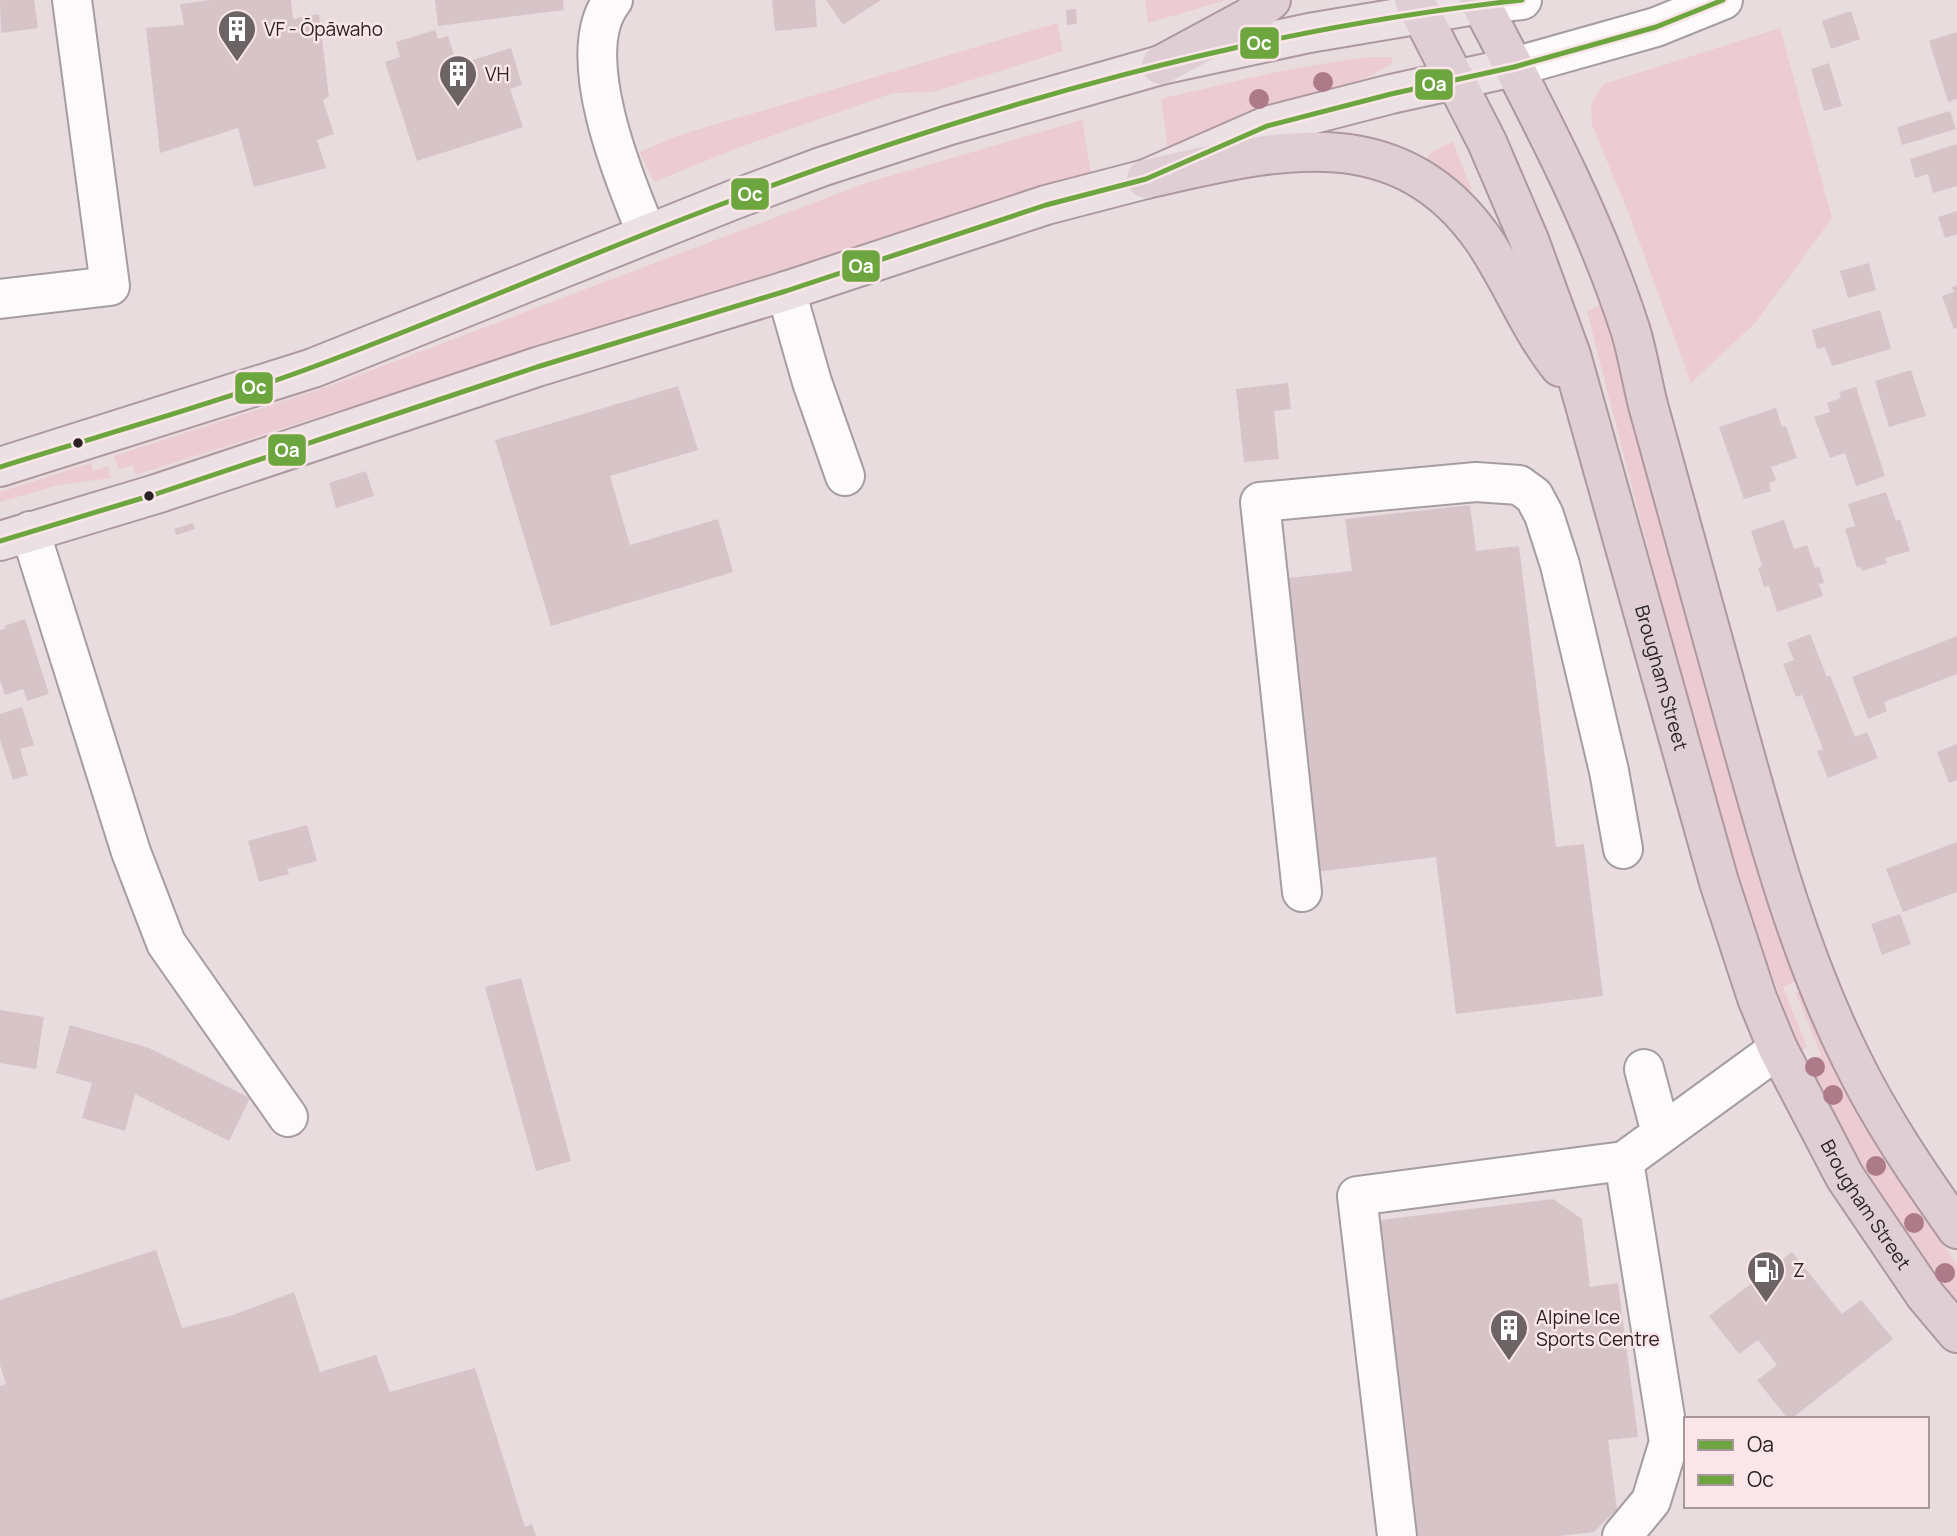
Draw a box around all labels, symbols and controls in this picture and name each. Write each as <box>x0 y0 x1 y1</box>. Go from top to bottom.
building icon: VF - Ōpāwaho <box>216 8 258 63</box>
place label: VF - Ōpāwaho <box>264 16 383 42</box>
line badge: Oc <box>1239 26 1280 60</box>
text: Oc <box>1246 30 1272 56</box>
building icon: VH <box>437 53 479 108</box>
place label: VH <box>485 61 509 87</box>
line badge: Oa <box>1414 68 1454 101</box>
text: Oa <box>1421 71 1447 97</box>
line badge: Oc <box>730 177 770 211</box>
text: Oc <box>737 181 763 207</box>
line badge: Oa <box>841 249 881 283</box>
text: Oa <box>848 253 874 279</box>
line badge: Oc <box>234 371 274 405</box>
text: Oc <box>241 374 267 400</box>
line badge: Oa <box>267 433 307 467</box>
unlabelled marker <box>71 436 85 450</box>
text: Oa <box>274 437 300 463</box>
unlabelled marker <box>142 489 156 503</box>
street label: Brougham Street <box>1629 602 1694 753</box>
street label: Brougham Street <box>1815 1135 1917 1275</box>
fuel station icon: Z <box>1745 1249 1787 1304</box>
place label: Z <box>1793 1257 1805 1283</box>
place label: Alpine Ice Sports Centre <box>1536 1304 1660 1352</box>
building icon: Alpine Ice Sports Centre <box>1488 1307 1530 1362</box>
legend <box>1684 1417 1929 1508</box>
text: Oa <box>1747 1430 1774 1458</box>
text: Oc <box>1747 1465 1774 1493</box>

